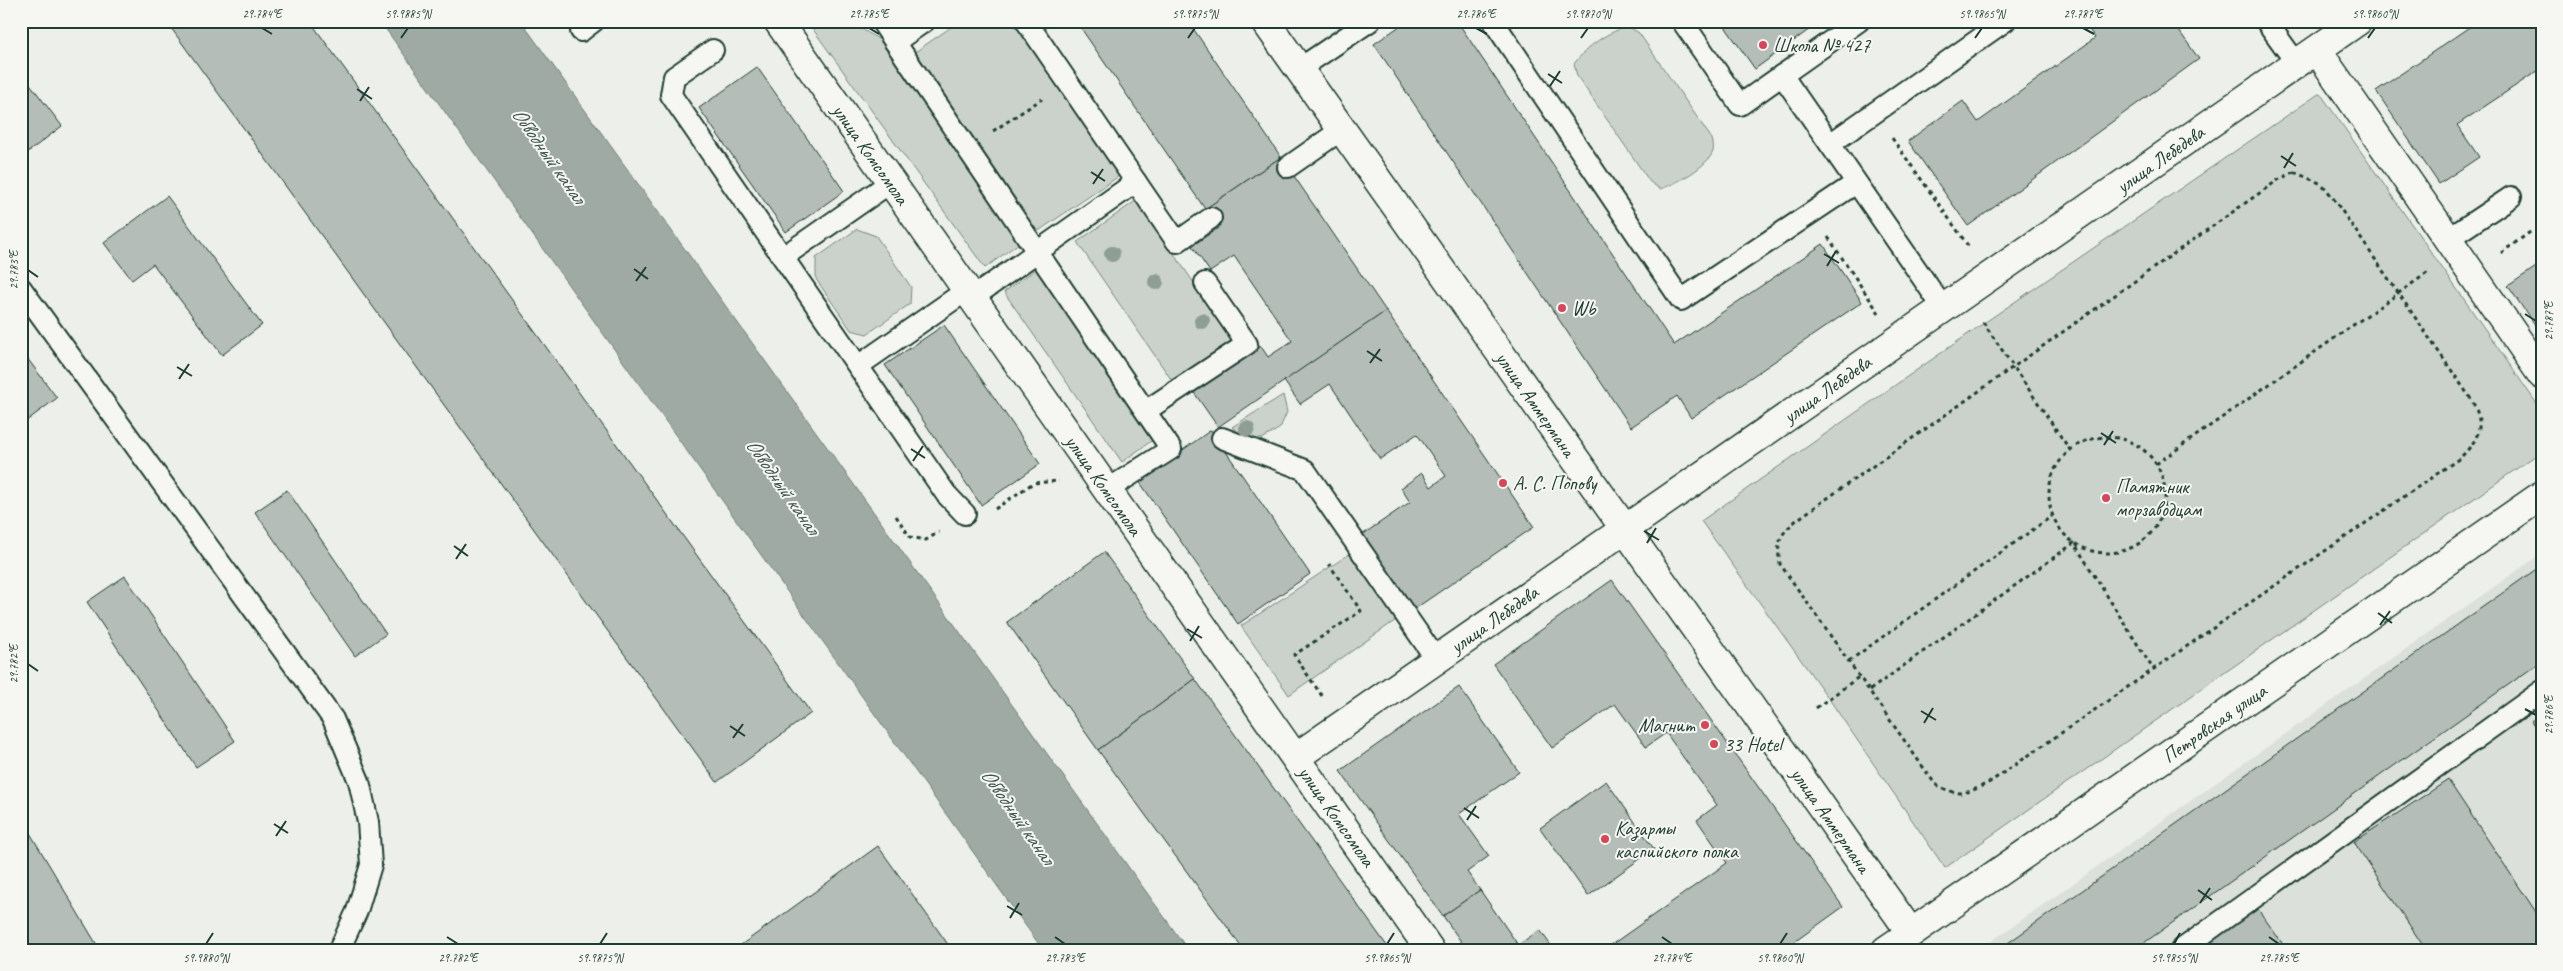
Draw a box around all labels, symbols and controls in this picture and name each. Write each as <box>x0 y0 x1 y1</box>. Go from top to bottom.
text: 29.784°E <box>242 6 283 22</box>
text: 59.9885°N <box>385 6 432 22</box>
text: 29.785°E <box>849 6 890 22</box>
text: 59.9875°N <box>1172 6 1219 22</box>
text: 29.786°E <box>1456 6 1497 22</box>
text: 59.9870°N <box>1565 6 1612 22</box>
text: 59.9865°N <box>1959 6 2006 22</box>
text: 29.787°E <box>2063 6 2104 22</box>
text: 59.9860°N <box>2352 6 2399 22</box>
place label: Школа № 427 <box>1773 33 1871 58</box>
marker: Школа № 427 <box>1757 39 1769 51</box>
street label: улица Комсомола <box>826 98 915 211</box>
water label: Обводный канал <box>506 102 593 211</box>
street label: улица Лебедева <box>2111 119 2210 199</box>
text: 29.783°E <box>6 249 22 290</box>
place label: Wb <box>1572 296 1597 321</box>
text: 29.787°E <box>2541 300 2557 341</box>
marker: Wb <box>1556 302 1568 314</box>
street label: улица Аммермана <box>1489 346 1582 463</box>
street label: улица Лебедева <box>1778 349 1877 429</box>
street label: улица Комсомола <box>1059 429 1148 542</box>
water label: Обводный канал <box>740 433 827 542</box>
place label: А. С. Попову <box>1513 471 1598 496</box>
place label: Памятник морзаводцам <box>2116 474 2203 522</box>
marker: А. С. Попову <box>1497 477 1509 489</box>
marker: Памятник морзаводцам <box>2100 492 2112 504</box>
street label: улица Лебедева <box>1445 579 1544 659</box>
text: 29.782°E <box>6 643 22 684</box>
street label: Петровская улица <box>2157 678 2272 769</box>
text: 29.786°E <box>2541 694 2557 735</box>
place label: Магнит <box>1638 713 1696 738</box>
marker: Магнит <box>1699 719 1711 731</box>
place label: 33 Hotel <box>1724 732 1785 757</box>
marker: 33 Hotel <box>1708 738 1720 750</box>
street label: улица Комсомола <box>1292 760 1381 873</box>
street label: улица Аммермана <box>1784 762 1877 879</box>
water label: Обводный канал <box>975 763 1062 872</box>
place label: Казармы каспийского полка <box>1615 816 1739 864</box>
marker: Казармы каспийского полка <box>1599 833 1611 845</box>
text: 59.9880°N <box>183 950 230 966</box>
text: 29.782°E <box>438 950 479 966</box>
text: 59.9875°N <box>577 950 624 966</box>
text: 29.783°E <box>1045 950 1086 966</box>
text: 59.9865°N <box>1364 950 1411 966</box>
text: 29.784°E <box>1652 950 1693 966</box>
text: 59.9860°N <box>1757 950 1804 966</box>
text: 59.9855°N <box>2151 950 2198 966</box>
text: 29.785°E <box>2259 950 2300 966</box>

